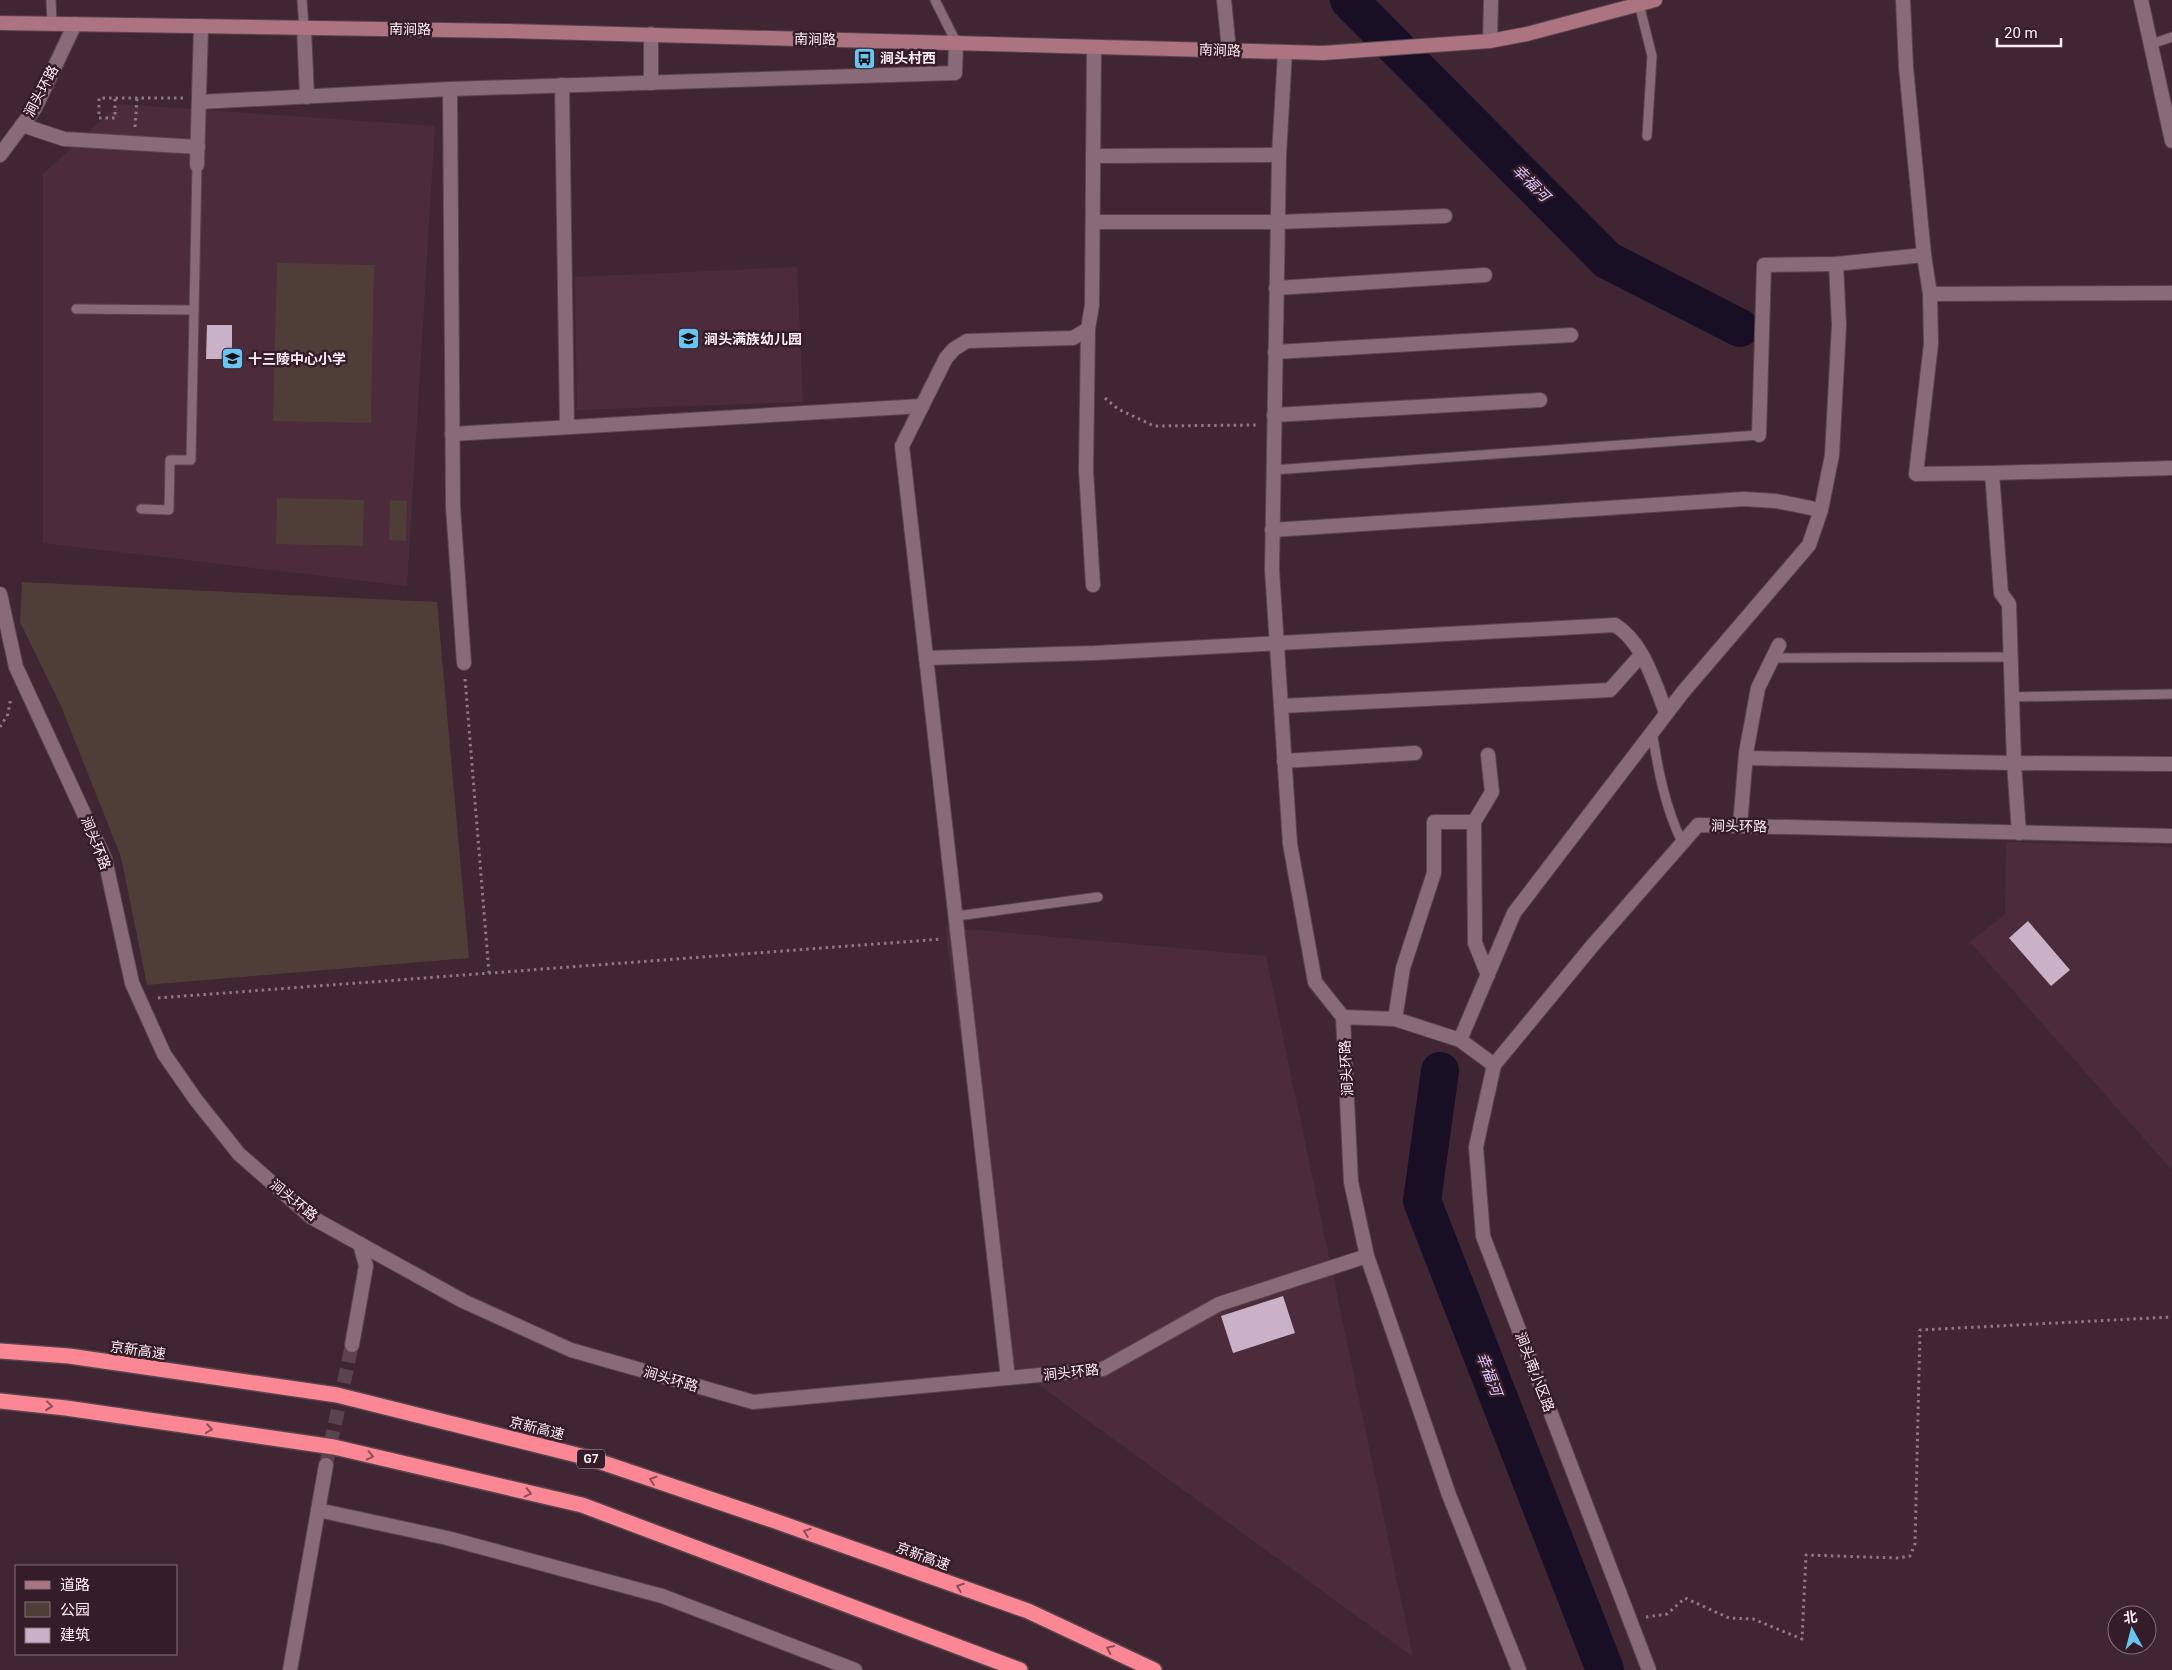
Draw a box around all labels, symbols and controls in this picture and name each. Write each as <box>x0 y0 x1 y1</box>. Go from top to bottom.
scale bar <box>1997 15 2061 47</box>
street label: 南涧路 <box>389 21 431 37</box>
text: 20 m <box>2004 24 2038 42</box>
street label: 南涧路 <box>794 31 836 47</box>
street label: 南涧路 <box>1199 41 1241 59</box>
bus stop icon: 涧头村西 <box>852 46 876 70</box>
place label: 涧头村西 <box>880 50 936 66</box>
street label: 涧头环路 <box>21 63 61 119</box>
water label: 幸福河 <box>1509 161 1555 207</box>
school or university icon: 涧头满族幼儿园 <box>676 327 700 351</box>
place label: 涧头满族幼儿园 <box>704 331 802 347</box>
school or university icon: 十三陵中心小学 <box>220 347 244 371</box>
place label: 十三陵中心小学 <box>248 351 346 367</box>
street label: 涧头环路 <box>78 814 114 872</box>
street label: 涧头环路 <box>1711 818 1767 834</box>
street label: 涧头环路 <box>1337 1040 1355 1096</box>
street label: 涧头环路 <box>267 1176 321 1224</box>
street label: 涧头南小区路 <box>1512 1330 1558 1414</box>
street label: 京新高速 <box>109 1338 167 1362</box>
water label: 幸福河 <box>1473 1350 1507 1401</box>
street label: 涧头环路 <box>1042 1361 1100 1383</box>
street label: 涧头环路 <box>642 1364 700 1394</box>
one-way arrow <box>45 1400 53 1411</box>
street label: 京新高速 <box>508 1413 566 1443</box>
one-way arrow <box>206 1423 214 1434</box>
one-way arrow <box>365 1450 374 1461</box>
road number: G7 <box>577 1450 605 1468</box>
one-way arrow <box>650 1476 658 1486</box>
one-way arrow <box>523 1487 532 1498</box>
one-way arrow <box>803 1528 812 1538</box>
street label: 京新高速 <box>894 1539 952 1573</box>
legend <box>15 1565 178 1655</box>
text: 道路 <box>60 1576 90 1594</box>
one-way arrow <box>956 1583 965 1593</box>
text: 公园 <box>60 1601 90 1619</box>
north arrow <box>2107 1605 2157 1655</box>
text: 北 <box>2122 1608 2138 1626</box>
text: 建筑 <box>60 1626 90 1644</box>
one-way arrow <box>1106 1645 1115 1656</box>

